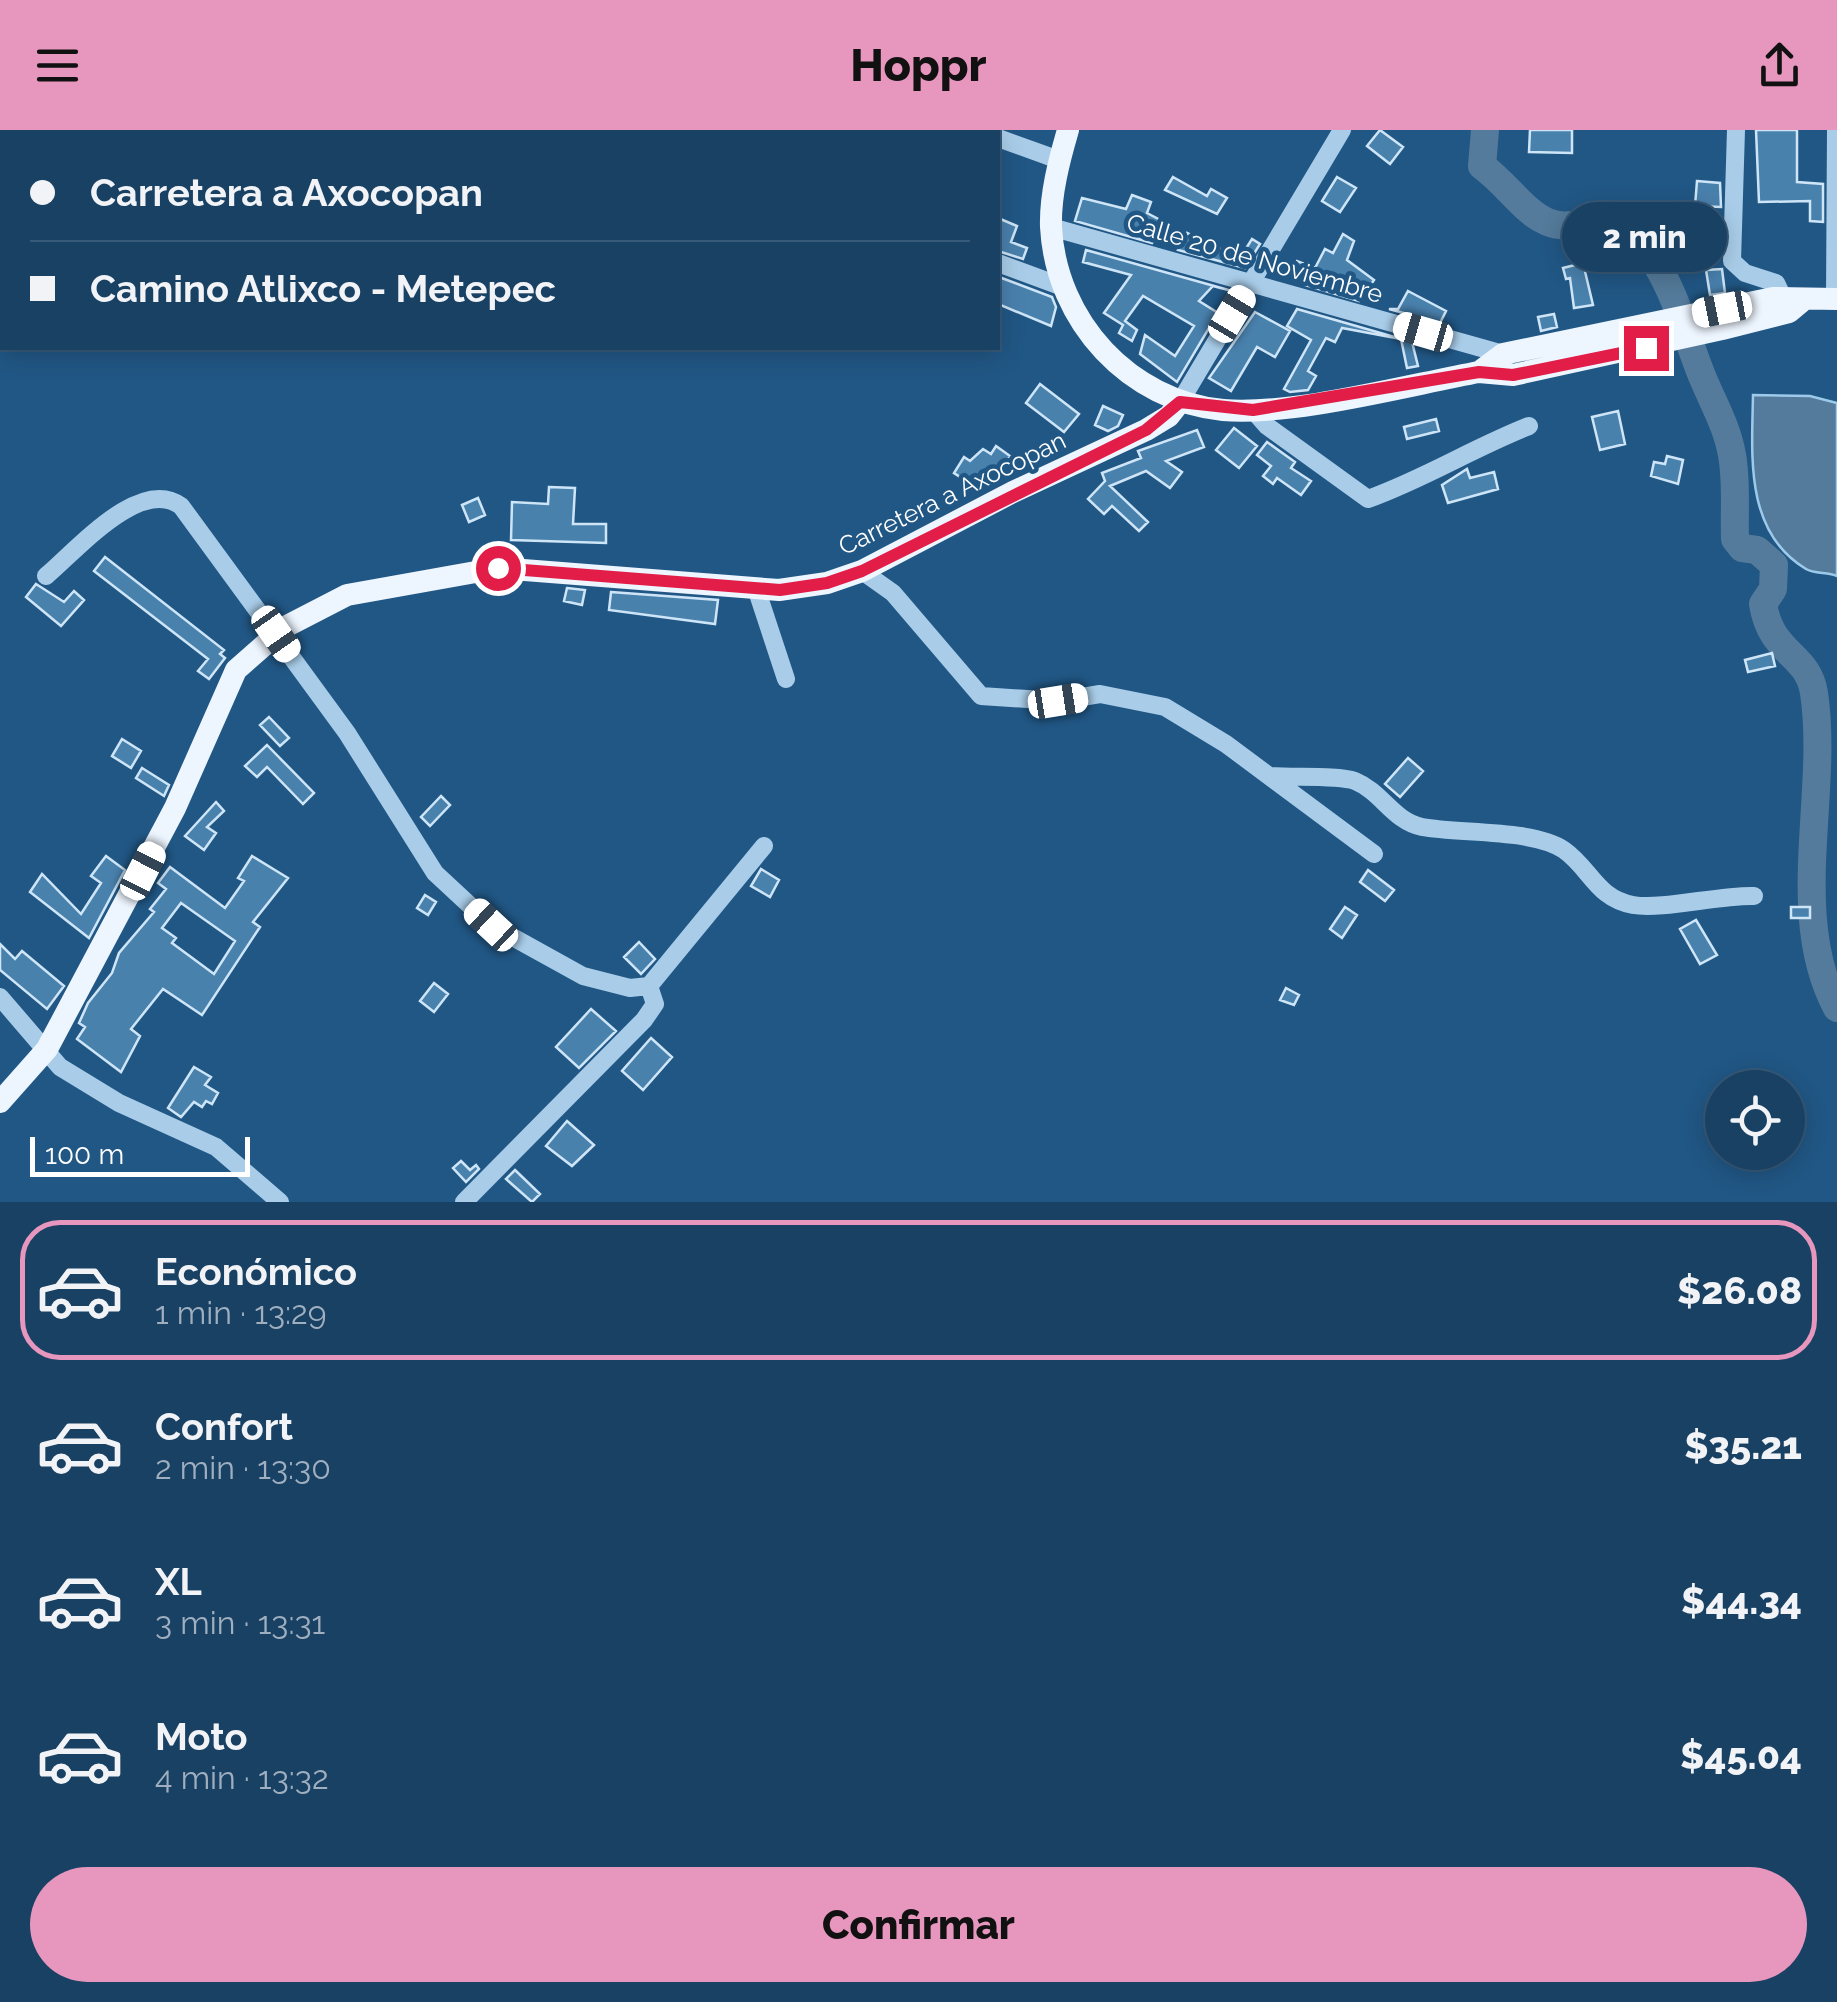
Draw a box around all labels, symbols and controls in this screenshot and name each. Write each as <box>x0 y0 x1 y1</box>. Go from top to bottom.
icon: menu <box>30 38 85 93</box>
icon: share <box>1752 38 1807 93</box>
text: Hoppr <box>850 39 987 92</box>
text: Carretera a Axocopan <box>90 170 483 215</box>
callout: 2 min <box>1564 203 1728 273</box>
street label: Calle 20 de Noviembre <box>1123 207 1387 309</box>
text: 2 min <box>1602 218 1687 255</box>
text: Camino Atlixco - Metepec <box>90 266 556 311</box>
car <box>1204 281 1260 347</box>
car <box>1690 289 1754 329</box>
car <box>1390 309 1456 355</box>
route end <box>1624 326 1669 371</box>
street label: Carretera a Axocopan <box>833 425 1071 561</box>
route start <box>476 546 521 591</box>
car <box>247 601 305 667</box>
car <box>1026 681 1090 721</box>
car <box>116 837 170 905</box>
car <box>459 894 523 956</box>
map controls <box>1705 1070 1805 1170</box>
button: locate <box>1705 1070 1805 1170</box>
scale bar <box>30 1132 250 1176</box>
text: 100 m <box>45 1138 124 1171</box>
icon: car <box>35 1245 125 1335</box>
text: Económico <box>155 1249 357 1294</box>
text: $26.08 <box>1677 1268 1802 1313</box>
text: 1 min · 13:29 <box>155 1294 327 1331</box>
icon: car <box>35 1400 125 1490</box>
text: Confort <box>155 1404 293 1449</box>
text: $35.21 <box>1684 1423 1802 1468</box>
text: 2 min · 13:30 <box>155 1449 331 1486</box>
icon: car <box>35 1555 125 1645</box>
text: XL <box>155 1559 202 1604</box>
text: $44.34 <box>1681 1578 1802 1623</box>
text: 3 min · 13:31 <box>155 1604 325 1641</box>
icon: car <box>35 1710 125 1800</box>
text: Moto <box>155 1714 248 1759</box>
text: $45.04 <box>1680 1733 1802 1778</box>
text: 4 min · 13:32 <box>155 1759 329 1796</box>
button: Confirmar <box>30 1867 1807 1982</box>

